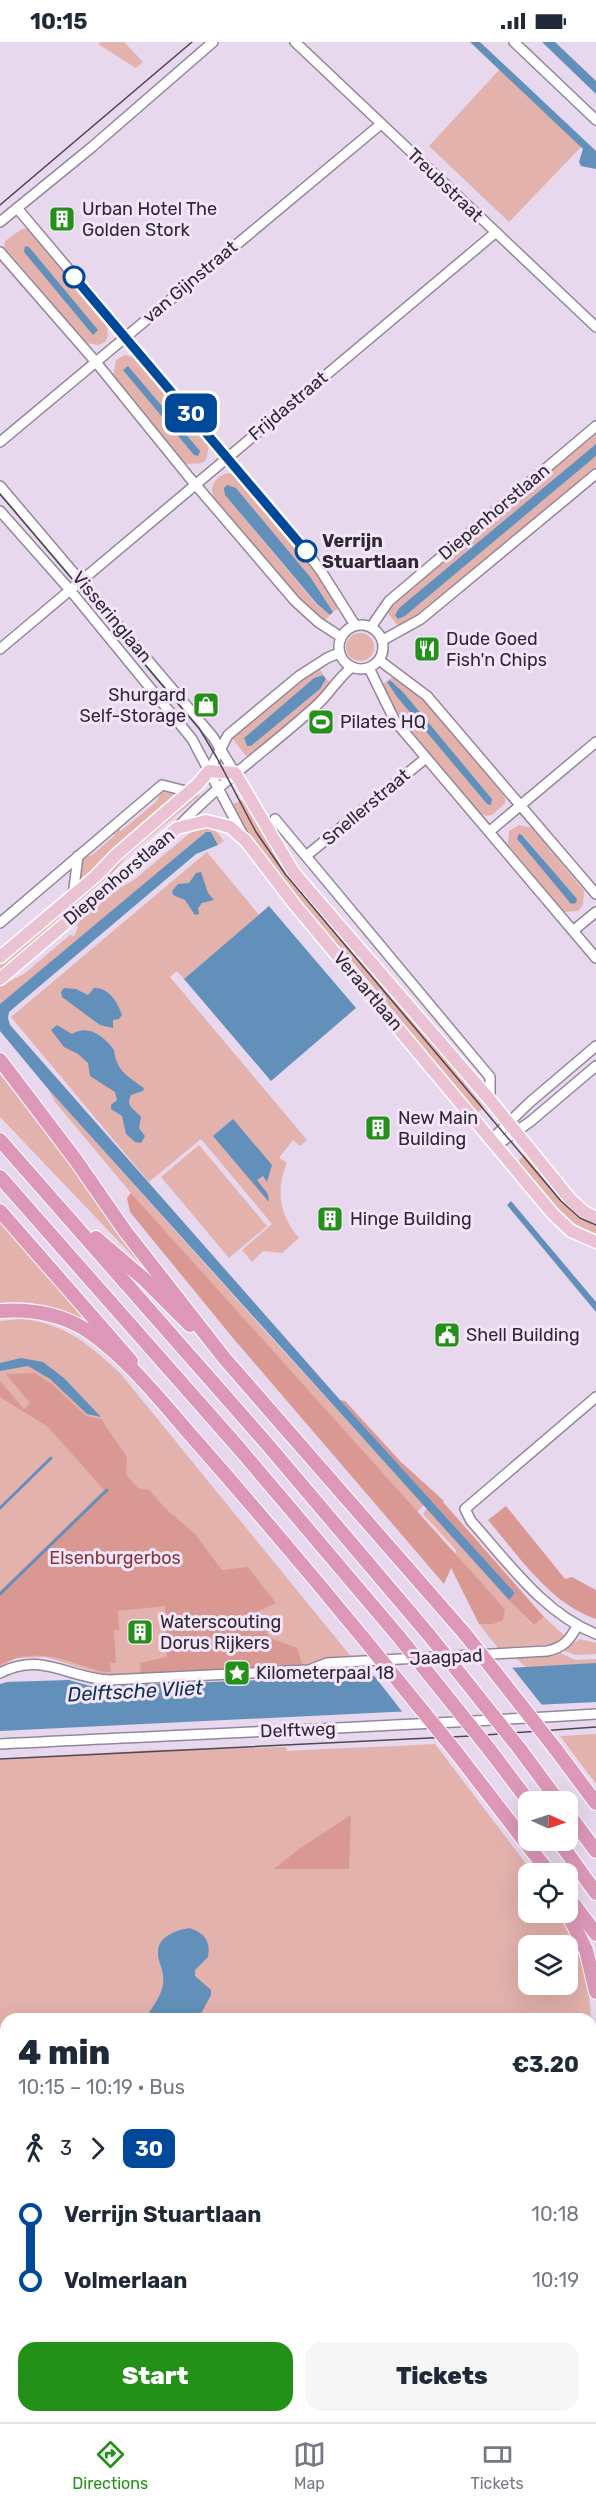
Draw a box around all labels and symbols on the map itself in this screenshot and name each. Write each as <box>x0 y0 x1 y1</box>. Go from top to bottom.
street label: Treubstraat <box>402 143 488 227</box>
place label: Urban Hotel The Golden Stork <box>82 198 217 241</box>
building icon: Urban Hotel The Golden Stork <box>47 204 77 234</box>
street label: van Gijnstraat <box>138 236 242 328</box>
unlabelled marker <box>63 266 85 288</box>
street label: Frijdastraat <box>244 367 332 445</box>
line badge: 30 <box>164 394 218 433</box>
street label: Diepenhorstlaan <box>434 459 554 565</box>
place label: Verrijn Stuartlaan <box>322 530 419 573</box>
marker: Verrijn Stuartlaan <box>295 540 317 562</box>
street label: Visseringlaan <box>67 567 157 667</box>
place label: Dude Goed Fish'n Chips <box>446 628 547 671</box>
restaurant icon: Dude Goed Fish'n Chips <box>412 634 442 664</box>
place label: Shurgard Self-Storage <box>80 684 186 727</box>
shop icon: Shurgard Self-Storage <box>191 690 221 720</box>
sports icon: Pilates HQ <box>306 707 336 737</box>
place label: Pilates HQ <box>340 711 426 733</box>
street label: Snellerstraat <box>318 764 414 850</box>
street label: Diepenhorstlaan <box>59 824 179 930</box>
street label: Veraartlaan <box>329 947 407 1035</box>
place label: New Main Building <box>398 1107 478 1150</box>
building icon: New Main Building <box>363 1113 393 1143</box>
building icon: Hinge Building <box>315 1204 345 1234</box>
place label: Hinge Building <box>350 1208 472 1230</box>
public building icon: Shell Building <box>432 1320 462 1350</box>
place label: Shell Building <box>466 1324 580 1346</box>
park label: Elsenburgerbos <box>49 1547 181 1569</box>
place label: Waterscouting Dorus Rijkers <box>160 1611 281 1654</box>
building icon: Waterscouting Dorus Rijkers <box>125 1617 155 1647</box>
street label: Jaagpad <box>409 1644 483 1670</box>
place icon: Kilometerpaal 18 <box>222 1658 252 1688</box>
place label: Kilometerpaal 18 <box>256 1662 394 1684</box>
water label: Delftsche Vliet <box>67 1675 204 1707</box>
street label: Delftweg <box>260 1718 336 1742</box>
north arrow <box>518 1791 578 1851</box>

